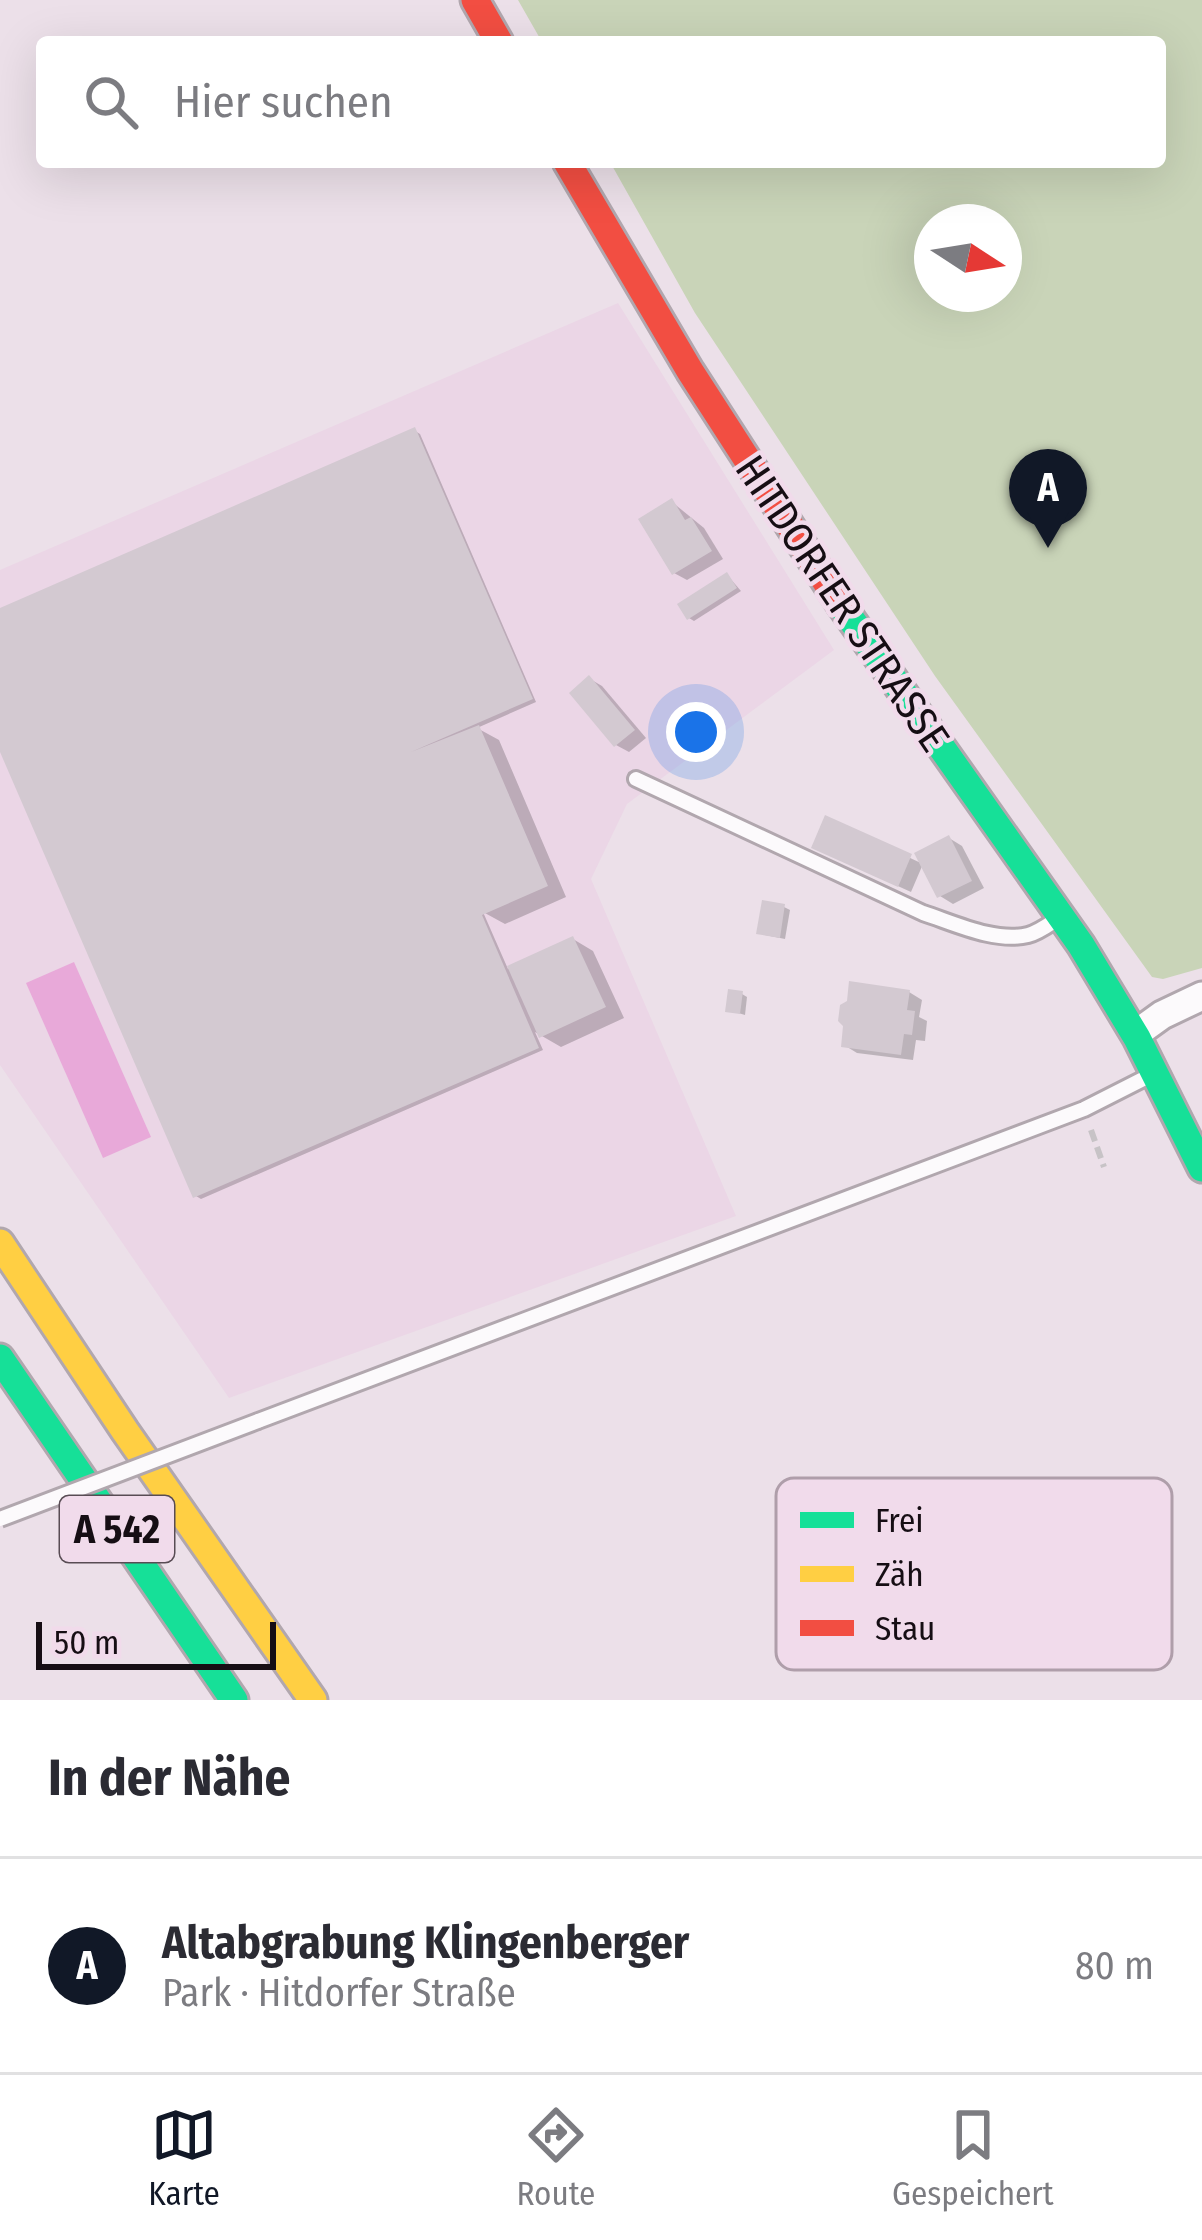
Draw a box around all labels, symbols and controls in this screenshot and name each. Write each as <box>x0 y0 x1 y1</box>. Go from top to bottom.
search box <box>36 36 1166 168</box>
icon: search <box>78 69 144 135</box>
text: Hier suchen <box>174 75 393 129</box>
north arrow <box>914 204 1022 312</box>
street label: HITDORFER STRASSE <box>725 446 960 761</box>
pin: A <box>1009 449 1087 548</box>
your location <box>666 702 726 762</box>
legend <box>776 1478 1172 1670</box>
road number: A 542 <box>60 1496 174 1562</box>
text: Frei <box>875 1501 924 1541</box>
text: Zäh <box>875 1555 924 1595</box>
text: Stau <box>875 1609 935 1649</box>
scale bar <box>36 1616 276 1669</box>
text: 50 m <box>54 1623 119 1663</box>
text: In der Nähe <box>48 1747 290 1809</box>
text: Altabgrabung Klingenberger <box>162 1916 689 1970</box>
text: A <box>76 1943 98 1989</box>
text: 80 m <box>1075 1943 1154 1989</box>
text: Park · Hitdorfer Straße <box>162 1970 516 2016</box>
tab: Karte <box>148 2102 220 2214</box>
tab: Route <box>517 2102 595 2214</box>
tab: Gespeichert <box>892 2102 1054 2214</box>

